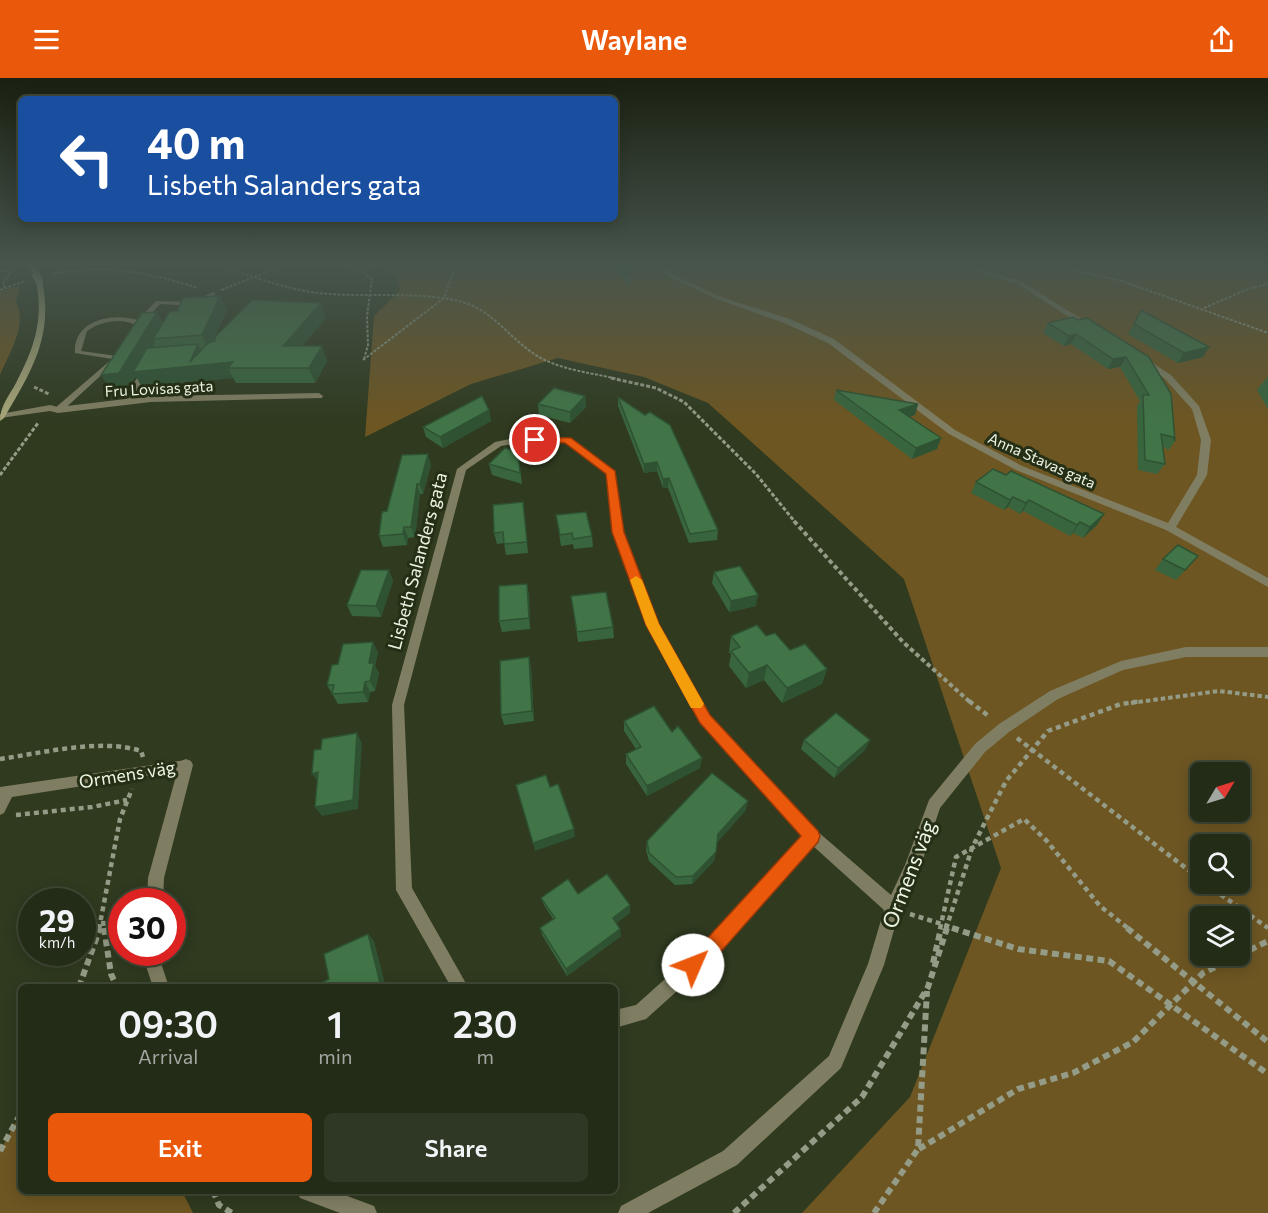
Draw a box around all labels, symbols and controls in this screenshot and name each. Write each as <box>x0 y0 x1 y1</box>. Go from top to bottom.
icon: menu <box>30 23 63 56</box>
text: Waylane <box>581 23 687 56</box>
icon: share <box>1205 23 1238 56</box>
text: 40 m <box>147 116 245 168</box>
icon: left <box>48 120 126 198</box>
text: Lisbeth Salanders gata <box>147 168 421 201</box>
street label: Fru Lovisas gata <box>104 376 214 400</box>
pin <box>509 414 560 465</box>
icon: arrive <box>518 423 551 456</box>
street label: Anna Stavas gata <box>985 428 1099 492</box>
street label: Lisbeth Salanders gata <box>383 470 451 652</box>
street label: Ormens väg <box>77 755 177 792</box>
north arrow <box>1190 762 1250 822</box>
map controls <box>1190 762 1250 966</box>
street label: Ormens väg <box>876 817 940 931</box>
button: search <box>1190 834 1250 894</box>
speed limit sign: 30 <box>108 888 186 966</box>
text: 29 <box>39 901 75 938</box>
button: layers <box>1190 906 1250 966</box>
text: km/h <box>39 933 75 951</box>
position arrow <box>661 933 725 997</box>
text: 09:30 <box>118 1001 218 1045</box>
text: 1 <box>327 1001 343 1045</box>
text: 230 <box>453 1001 518 1045</box>
text: Arrival <box>138 1044 198 1068</box>
text: min <box>318 1044 352 1068</box>
text: m <box>476 1044 494 1068</box>
button: Exit <box>48 1113 312 1182</box>
button: Share <box>324 1113 588 1182</box>

